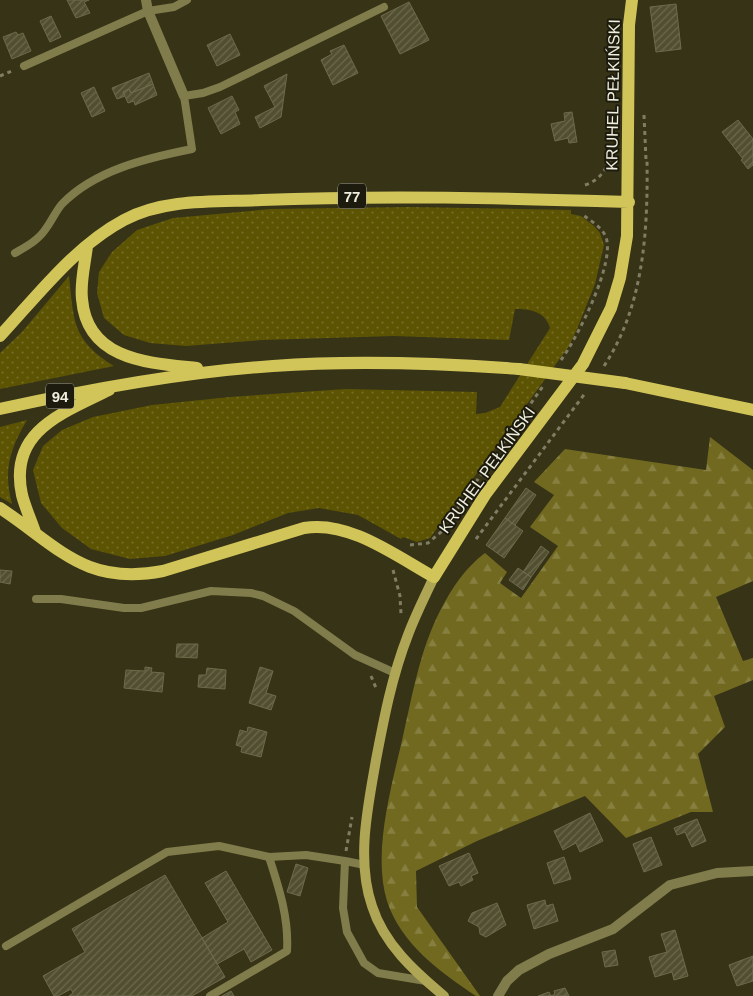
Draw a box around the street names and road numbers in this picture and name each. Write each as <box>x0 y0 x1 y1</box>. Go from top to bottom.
street label: KRUHEL PEŁKIŃSKI <box>602 19 623 171</box>
road number: 77 <box>338 184 366 208</box>
road number: 94 <box>46 384 74 408</box>
street label: KRUHEL PEŁKIŃSKI <box>435 403 538 536</box>

